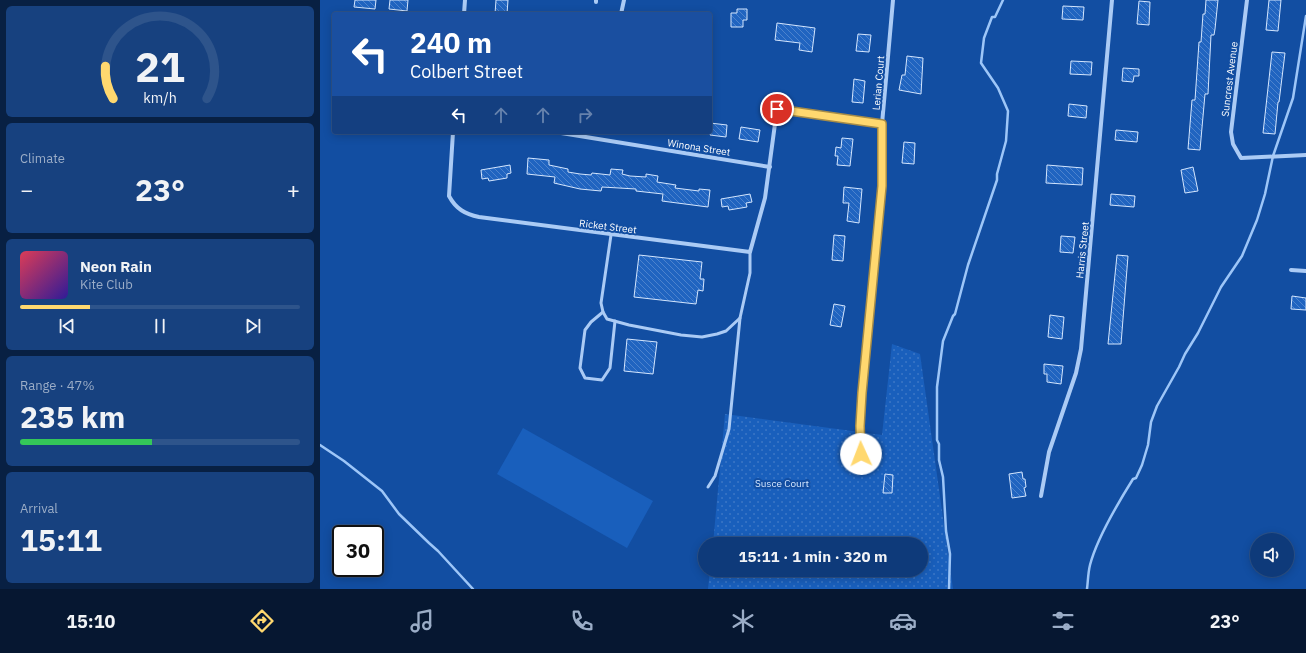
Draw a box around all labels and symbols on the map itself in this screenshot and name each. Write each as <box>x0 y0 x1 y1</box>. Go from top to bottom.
street label: Suncrest Avenue <box>1218 40 1241 117</box>
street label: Lerian Court <box>870 55 887 111</box>
pin <box>760 92 794 126</box>
street label: Winona Street <box>667 136 732 159</box>
street label: Ricket Street <box>578 217 638 237</box>
street label: Harris Street <box>1073 221 1092 279</box>
position arrow <box>840 433 882 475</box>
park label: Susce Court <box>755 477 809 490</box>
speed limit sign: 30 <box>332 525 384 577</box>

